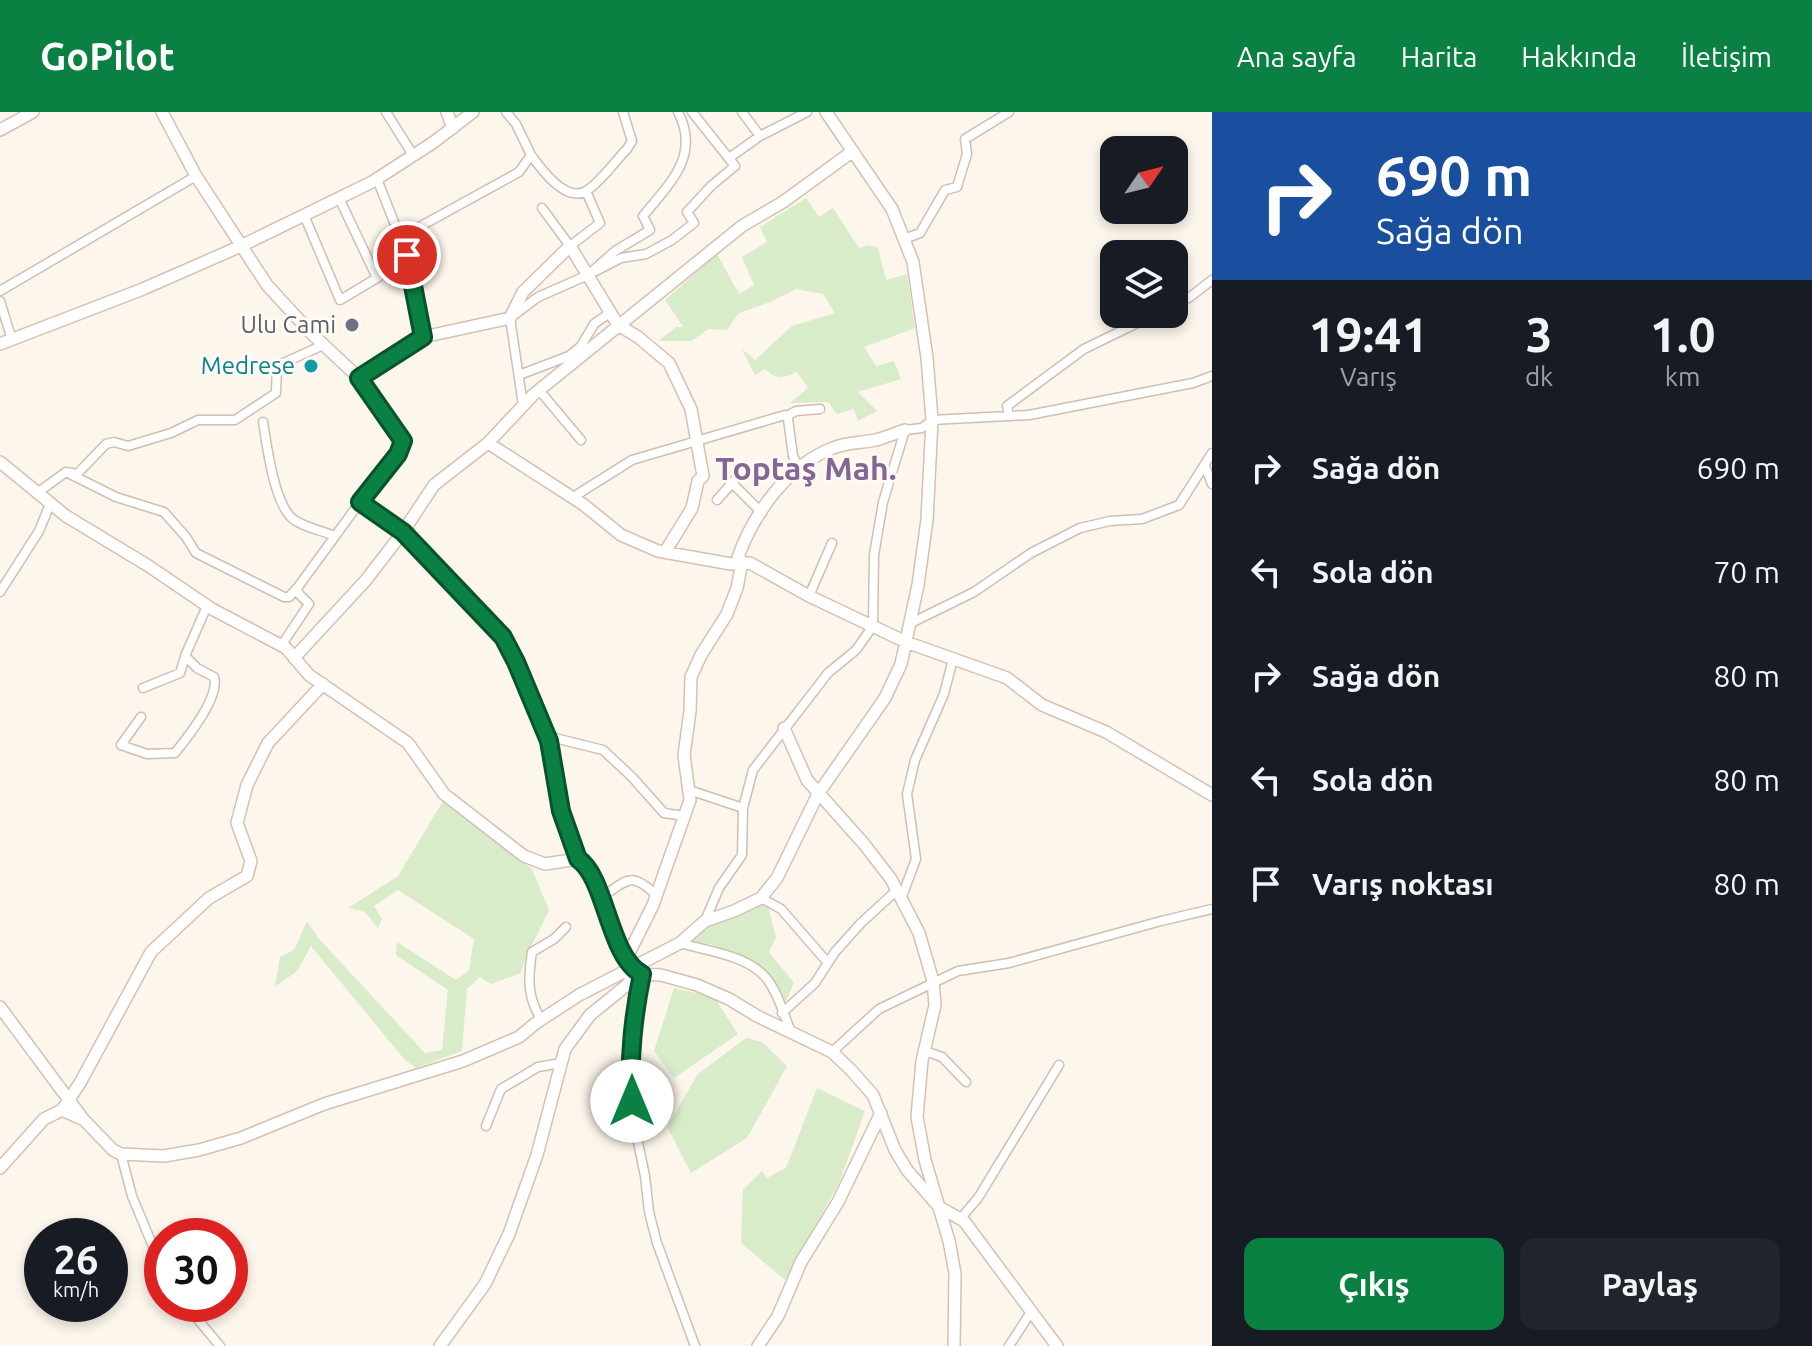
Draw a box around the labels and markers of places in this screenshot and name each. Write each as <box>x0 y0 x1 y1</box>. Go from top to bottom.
pin <box>373 221 441 289</box>
place label: Ulu Cami <box>241 311 336 338</box>
marker: Ulu Cami <box>343 316 361 334</box>
place label: Medrese <box>201 352 295 379</box>
marker: Medrese <box>302 357 320 375</box>

